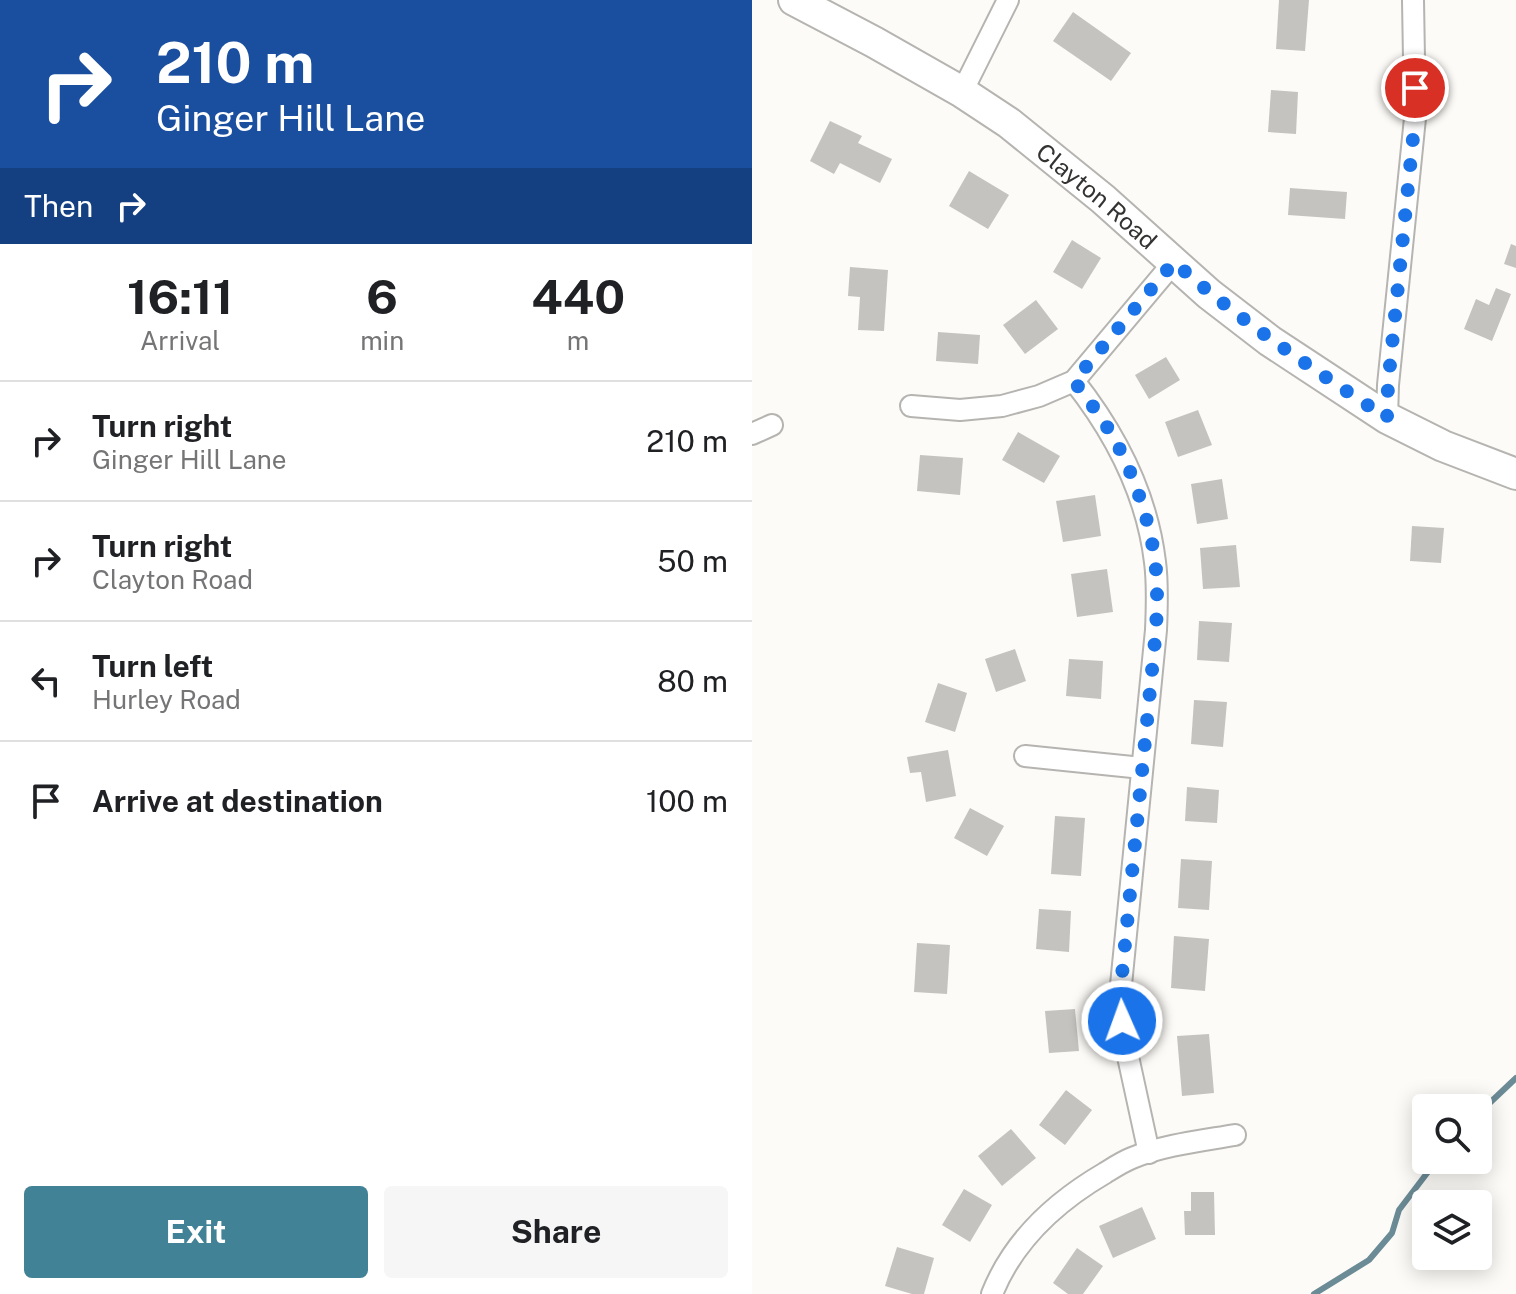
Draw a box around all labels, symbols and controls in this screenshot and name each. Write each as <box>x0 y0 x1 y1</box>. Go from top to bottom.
text: 210 m <box>156 30 314 96</box>
icon: right <box>24 32 128 136</box>
pin <box>1381 54 1449 122</box>
icon: arrive <box>1393 66 1437 110</box>
text: Ginger Hill Lane <box>156 97 425 139</box>
street label: Clayton Road <box>1031 137 1163 255</box>
icon: right <box>109 184 153 228</box>
text: Then <box>24 188 93 224</box>
text: 16:11 <box>127 268 233 325</box>
text: 6 <box>366 268 398 325</box>
text: 440 <box>531 268 625 325</box>
text: Arrival <box>140 325 220 356</box>
text: min <box>360 325 404 356</box>
text: m <box>567 325 589 356</box>
text: Turn right <box>92 408 232 444</box>
icon: right <box>24 419 68 463</box>
text: 210 m <box>646 423 728 459</box>
text: Ginger Hill Lane <box>92 444 287 475</box>
text: Turn right <box>92 528 232 564</box>
icon: right <box>24 539 68 583</box>
text: 50 m <box>657 543 728 579</box>
text: Clayton Road <box>92 564 253 595</box>
text: Turn left <box>92 648 213 684</box>
icon: left <box>24 659 68 703</box>
text: 80 m <box>657 663 728 699</box>
text: Hurley Road <box>92 684 241 715</box>
icon: arrive <box>24 779 68 823</box>
text: Arrive at destination <box>92 783 383 819</box>
text: 100 m <box>646 783 728 819</box>
position arrow <box>1080 979 1164 1063</box>
map controls <box>1412 1094 1492 1270</box>
button: search <box>1412 1094 1492 1174</box>
button: Exit <box>24 1186 368 1278</box>
button: Share <box>384 1186 728 1278</box>
button: layers <box>1412 1190 1492 1270</box>

